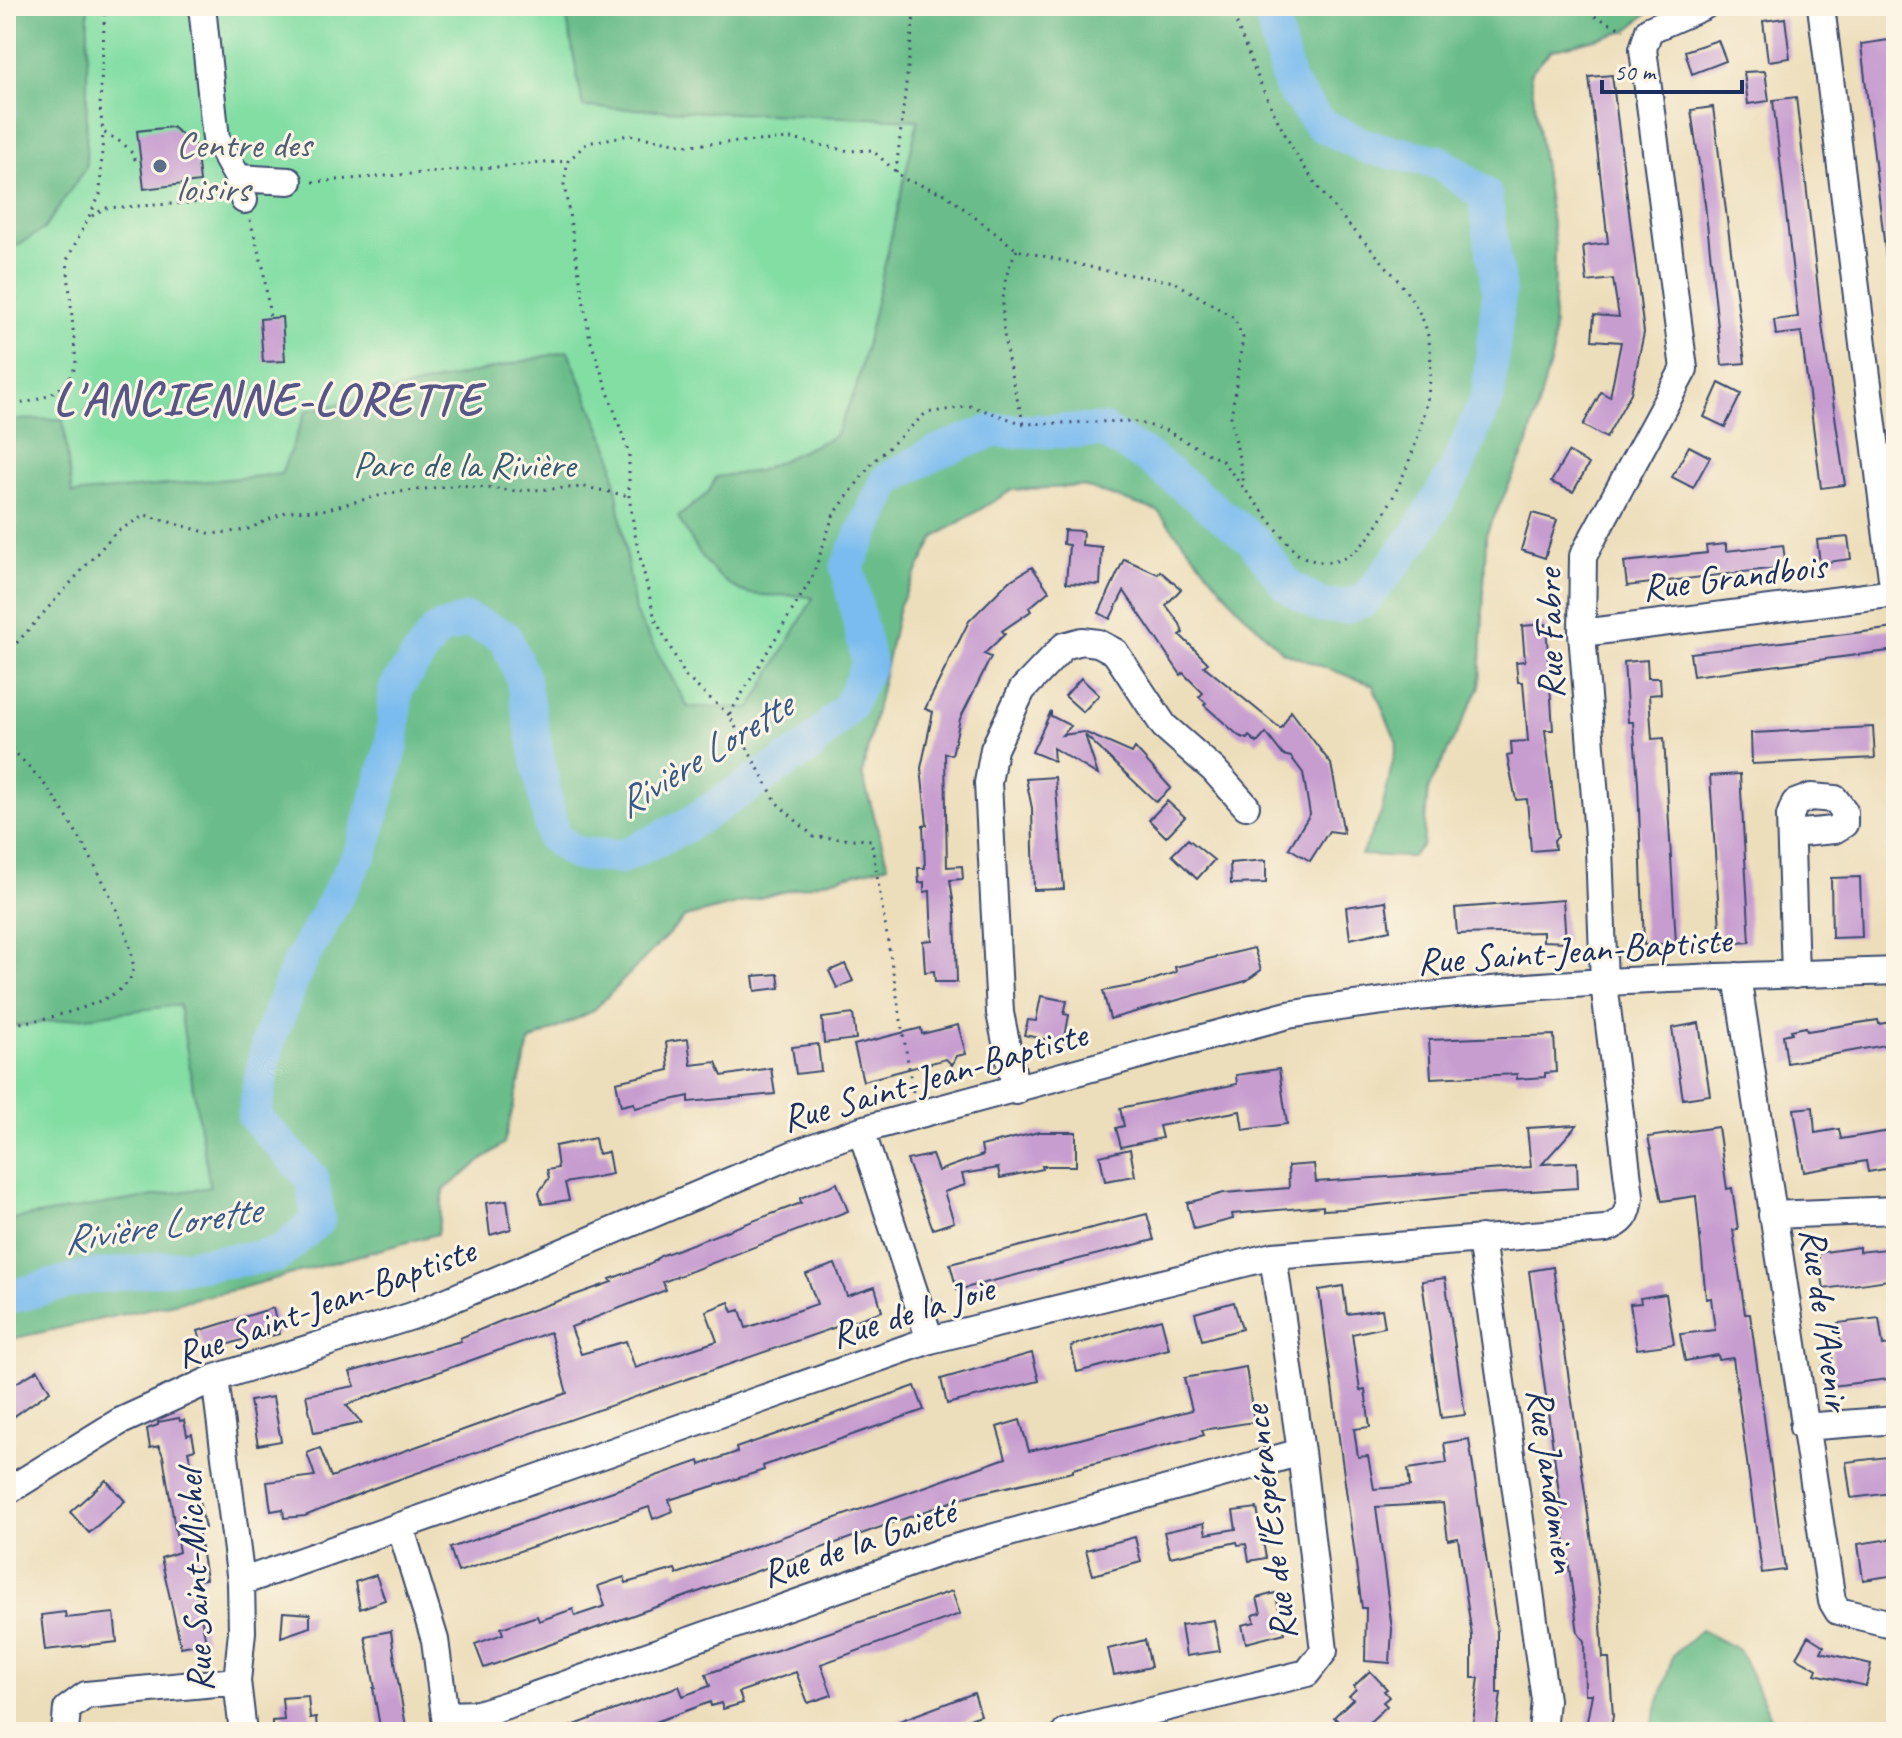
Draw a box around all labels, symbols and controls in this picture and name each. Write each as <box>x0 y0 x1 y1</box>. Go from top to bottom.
scale bar <box>1602 44 1742 94</box>
text: 50 m <box>1614 57 1657 87</box>
place label: Centre des loisirs <box>176 121 314 212</box>
marker: Centre des loisirs <box>151 157 169 175</box>
district label: L'ANCIENNE-LORETTE <box>53 370 487 428</box>
park label: Parc de la Rivière <box>353 441 578 488</box>
street label: Rue Grandbois <box>1639 542 1832 611</box>
street label: Rue Fabre <box>1525 566 1574 699</box>
water label: Rivière Lorette <box>606 678 806 829</box>
street label: Rue Saint-Jean-Baptiste <box>1415 916 1735 985</box>
street label: Rue Saint-Jean-Baptiste <box>776 1010 1094 1142</box>
water label: Rivière Lorette <box>59 1184 269 1265</box>
street label: Rue de l'Avenir <box>1789 1225 1862 1417</box>
street label: Rue Saint-Jean-Baptiste <box>169 1226 484 1378</box>
street label: Rue de la Joie <box>825 1264 1002 1359</box>
street label: Rue Jandomien <box>1516 1385 1589 1577</box>
street label: Rue de l'Espérance <box>1231 1400 1307 1643</box>
street label: Rue Saint-Michel <box>165 1462 224 1693</box>
street label: Rue de la Gaieté <box>755 1486 967 1598</box>

